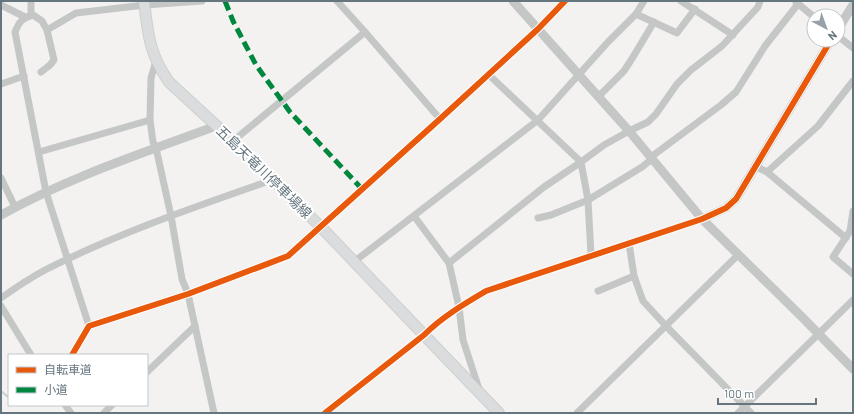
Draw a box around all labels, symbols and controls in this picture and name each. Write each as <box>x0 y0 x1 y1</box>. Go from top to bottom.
north arrow <box>806 8 846 48</box>
text: N <box>826 29 840 43</box>
street label: 五島天竜川停車場線 <box>213 122 316 222</box>
legend <box>8 354 148 406</box>
text: 自転車道 <box>44 362 92 376</box>
scale bar <box>718 380 816 406</box>
text: 小道 <box>44 382 68 396</box>
text: 100 m <box>724 386 754 400</box>

